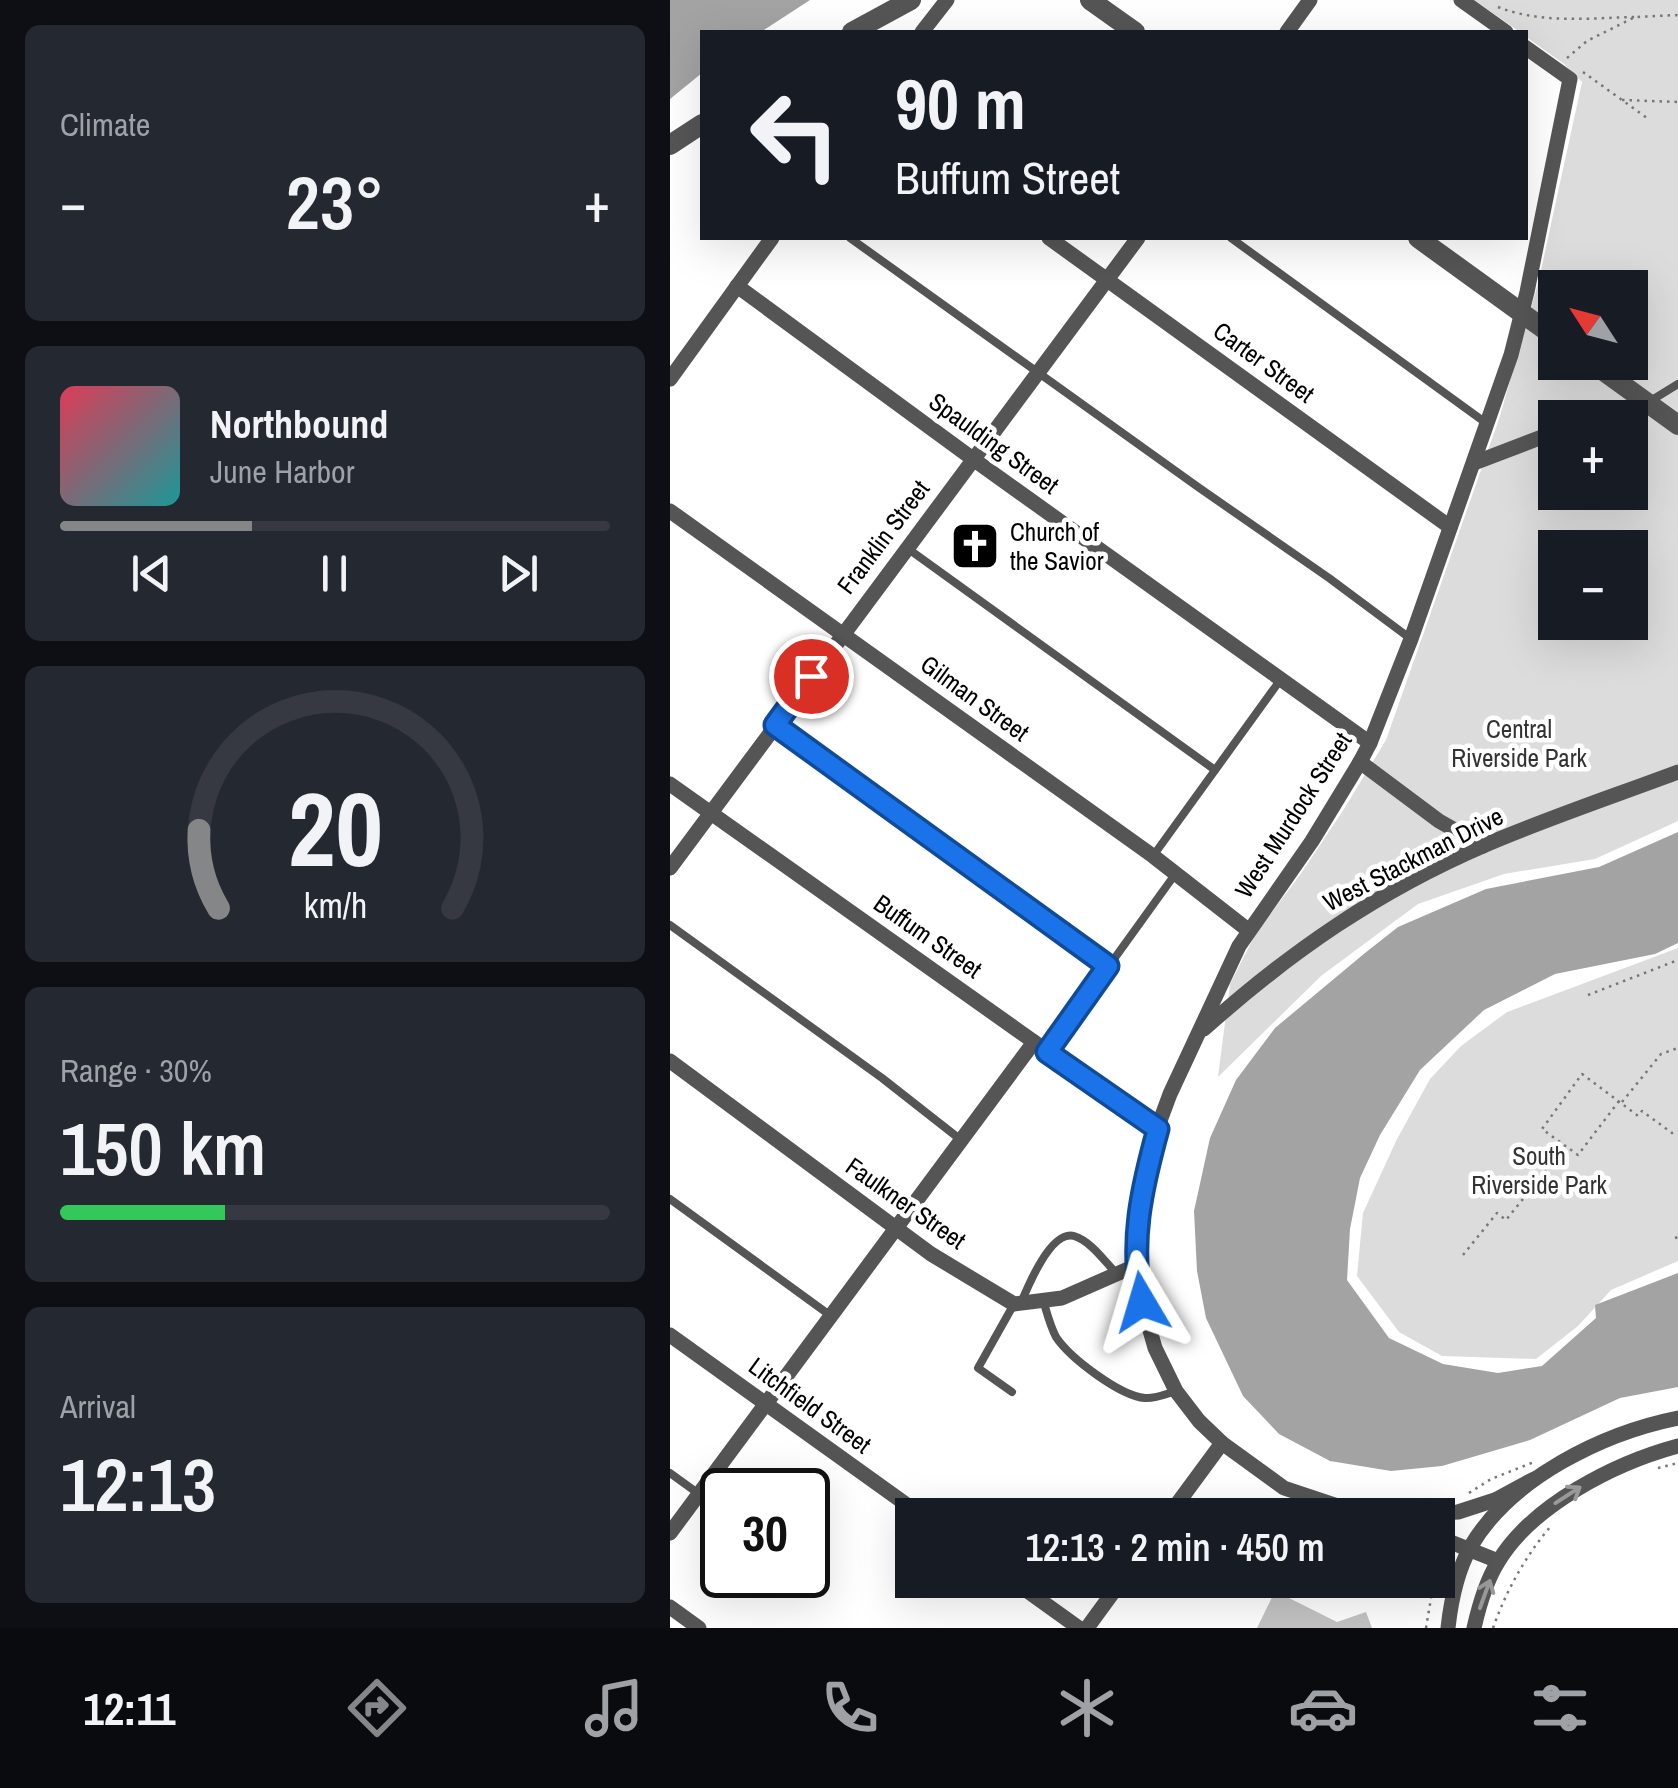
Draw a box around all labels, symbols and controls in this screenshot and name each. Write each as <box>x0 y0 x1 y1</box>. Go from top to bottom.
text: 90 m <box>895 57 1026 151</box>
icon: left <box>730 70 860 200</box>
text: Climate <box>60 103 150 146</box>
text: Buffum Street <box>895 147 1120 208</box>
text: 23° <box>286 151 384 252</box>
text: − <box>60 165 86 239</box>
text: + <box>584 165 610 239</box>
north arrow <box>1538 270 1648 380</box>
map controls <box>1538 270 1648 640</box>
street label: Carter Street <box>1207 314 1322 410</box>
street label: Spaulding Street <box>922 384 1066 502</box>
text: Northbound <box>210 399 388 450</box>
button: + <box>1538 400 1648 510</box>
text: June Harbor <box>210 450 354 493</box>
street label: Franklin Street <box>829 473 937 601</box>
place label: Church of the Savior <box>1010 515 1104 578</box>
church icon: Church of the Savior <box>949 520 1001 572</box>
button: − <box>1538 530 1648 640</box>
icon: previous <box>124 546 179 601</box>
icon: pause <box>307 546 362 601</box>
icon: next <box>491 546 546 601</box>
pin <box>769 634 854 719</box>
street label: Gilman Street <box>914 647 1036 749</box>
icon: arrive <box>784 649 839 704</box>
park label: Central Riverside Park <box>1451 712 1588 775</box>
street label: West Murdock Street <box>1227 725 1359 904</box>
text: 20 <box>288 758 382 898</box>
street label: West Stackman Drive <box>1317 799 1509 919</box>
text: km/h <box>303 881 367 929</box>
street label: Buffum Street <box>867 886 989 986</box>
text: Range · 30% <box>60 1049 212 1092</box>
text: 150 km <box>60 1097 266 1198</box>
park label: South Riverside Park <box>1471 1139 1608 1202</box>
street label: Faulkner Street <box>839 1149 973 1257</box>
position arrow <box>1090 1250 1194 1354</box>
street label: Litchfield Street <box>742 1349 878 1461</box>
text: Arrival <box>60 1385 136 1428</box>
text: 12:13 <box>60 1433 216 1534</box>
speed limit sign: 30 <box>700 1468 830 1598</box>
one-way arrow <box>1554 1485 1582 1505</box>
text: 12:13 · 2 min · 450 m <box>1025 1522 1325 1573</box>
one-way arrow <box>1477 1580 1495 1611</box>
icon: directions <box>342 1673 412 1743</box>
icon: music <box>579 1673 649 1743</box>
icon: phone <box>815 1673 885 1743</box>
icon: climate <box>1052 1673 1122 1743</box>
icon: car <box>1288 1673 1358 1743</box>
icon: filters <box>1525 1673 1595 1743</box>
text: 12:11 <box>83 1678 176 1739</box>

